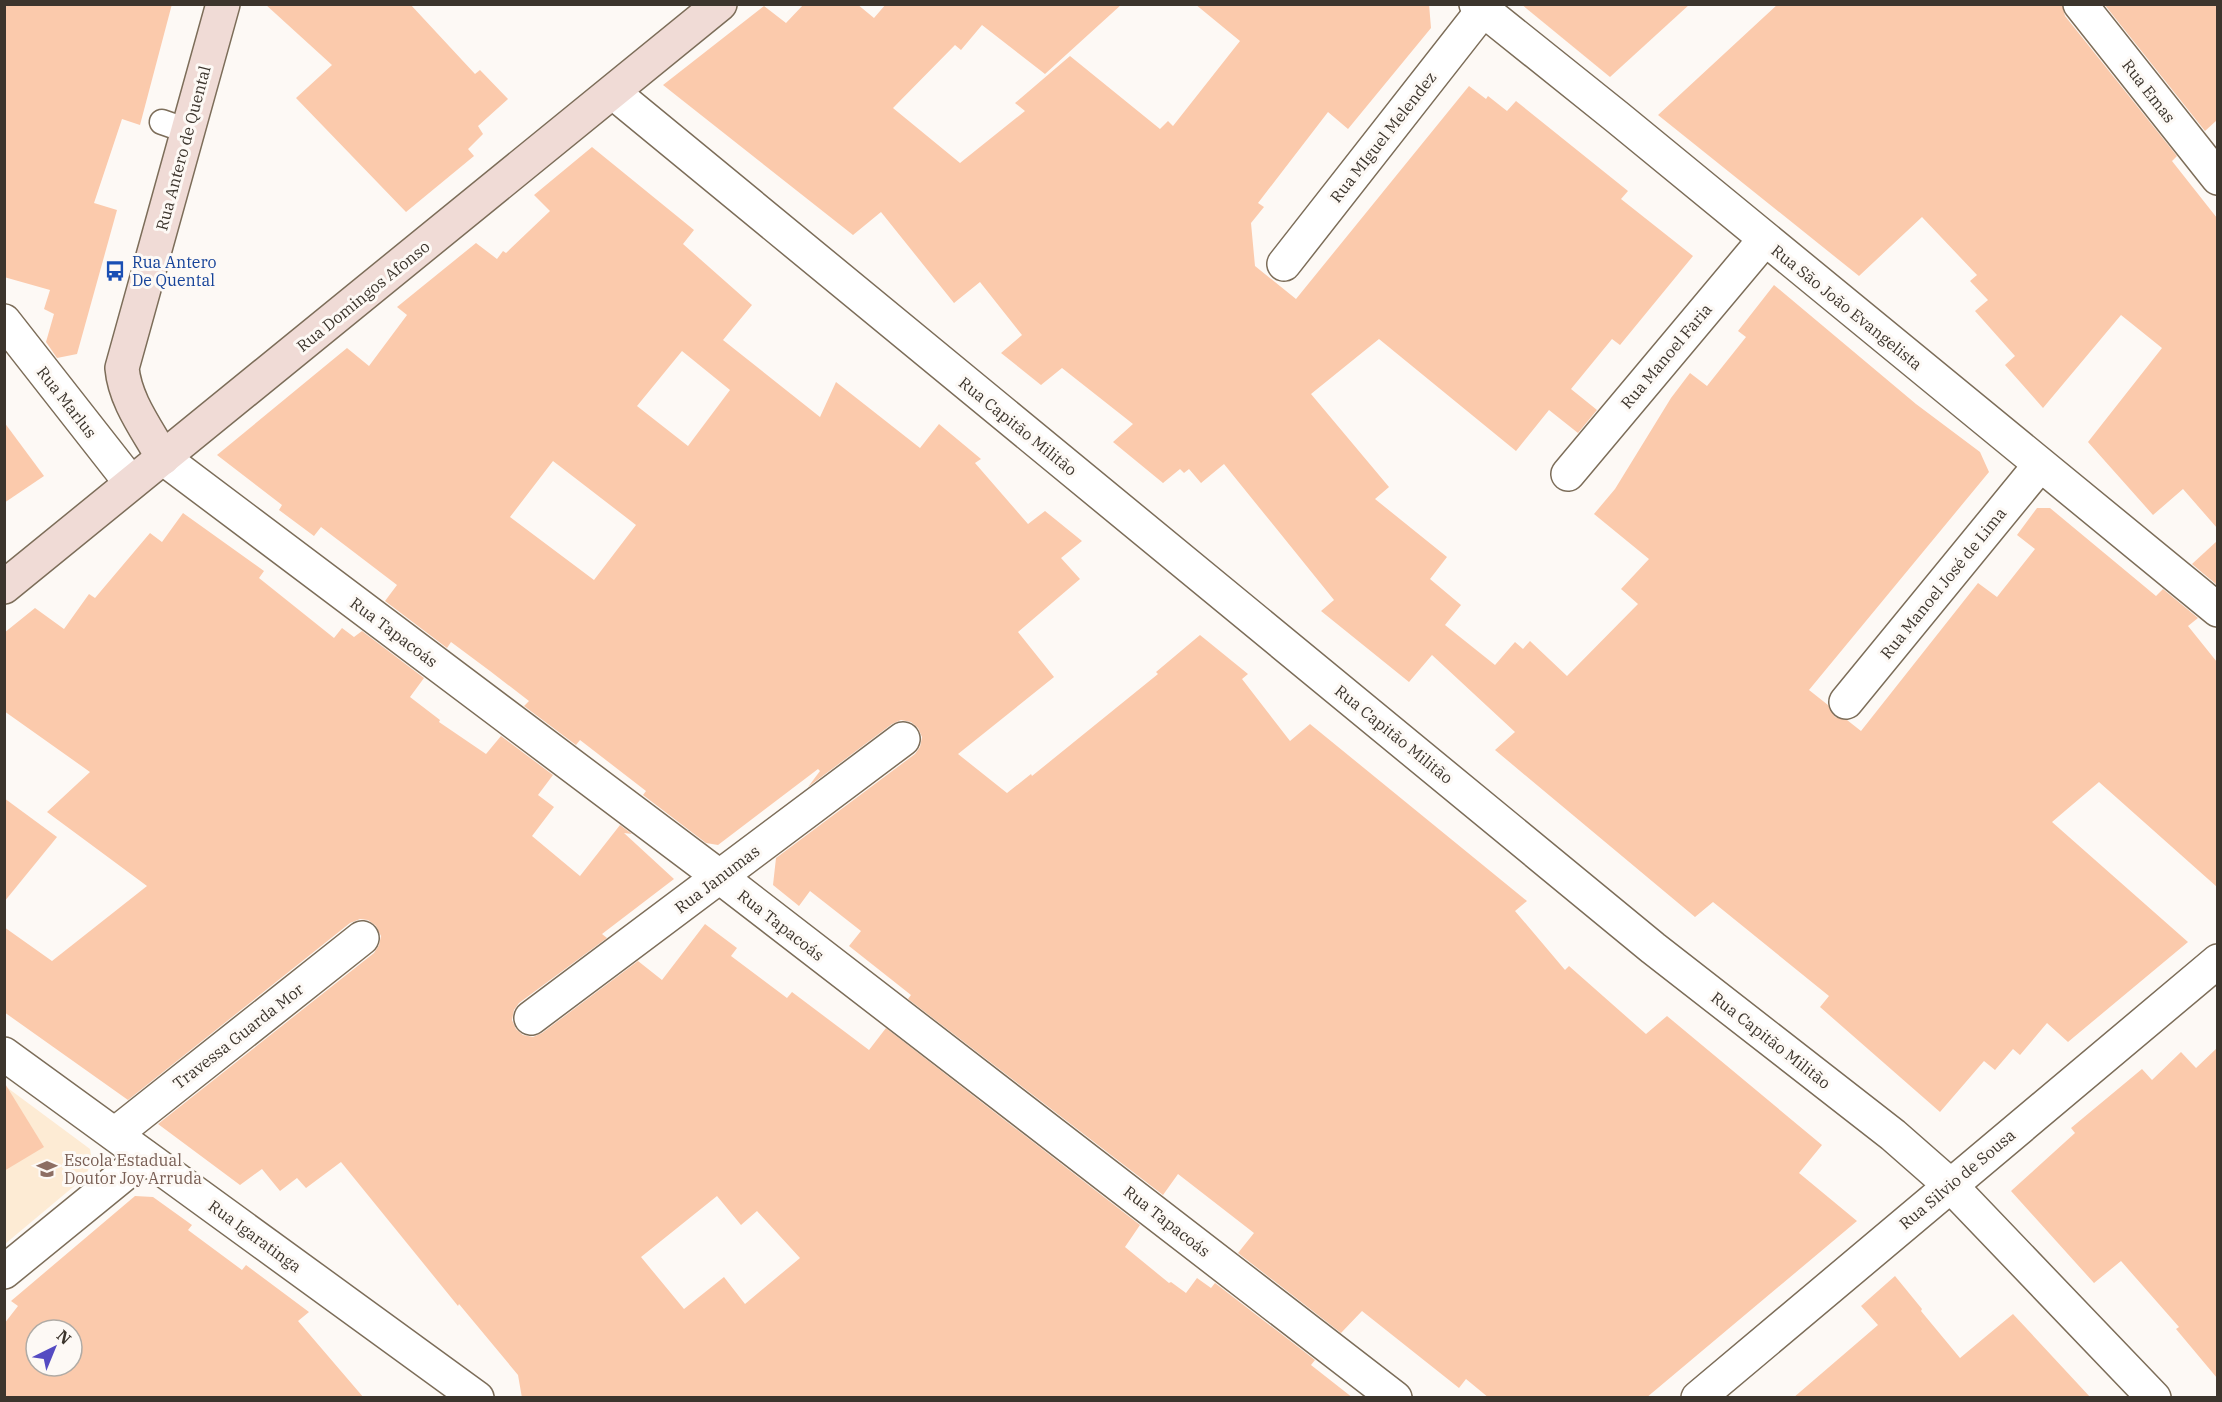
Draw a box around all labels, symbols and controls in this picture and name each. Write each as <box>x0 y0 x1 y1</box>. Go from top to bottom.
street label: Rua Emas <box>2118 55 2180 127</box>
street label: Rua Antero de Quental <box>151 63 215 233</box>
street label: Rua MIguel Melendez <box>1326 68 1440 206</box>
street label: Rua Domingos Afonso <box>292 236 434 356</box>
street label: Rua São João Evangelista <box>1768 240 1927 374</box>
place label: Rua Antero De Quental <box>132 252 217 290</box>
bus stop icon: Rua Antero De Quental <box>103 259 127 283</box>
street label: Rua Manoel Faria <box>1616 299 1716 413</box>
street label: Rua Marlus <box>33 362 101 442</box>
street label: Rua Capitão Militão <box>955 372 1081 480</box>
street label: Rua Manoel José de Lima <box>1876 503 2010 663</box>
street label: Rua Tapacoás <box>346 593 442 671</box>
street label: Rua Capitão Militão <box>1331 680 1457 788</box>
street label: Rua Janumas <box>671 841 763 917</box>
street label: Rua Tapacoás <box>734 885 828 965</box>
street label: Travessa Guarda Mor <box>169 979 307 1093</box>
street label: Rua Capitão Militão <box>1707 987 1835 1093</box>
street label: Rua Silvio de Sousa <box>1895 1124 2019 1233</box>
place label: Escola Estadual Doutor Joy Arruda <box>64 1150 202 1188</box>
school or university icon: Escola Estadual Doutor Joy Arruda <box>35 1157 59 1181</box>
street label: Rua Tapacoás <box>1120 1181 1214 1261</box>
street label: Rua Igaratinga <box>205 1196 306 1277</box>
north arrow <box>24 1318 84 1378</box>
text: N <box>53 1325 76 1349</box>

